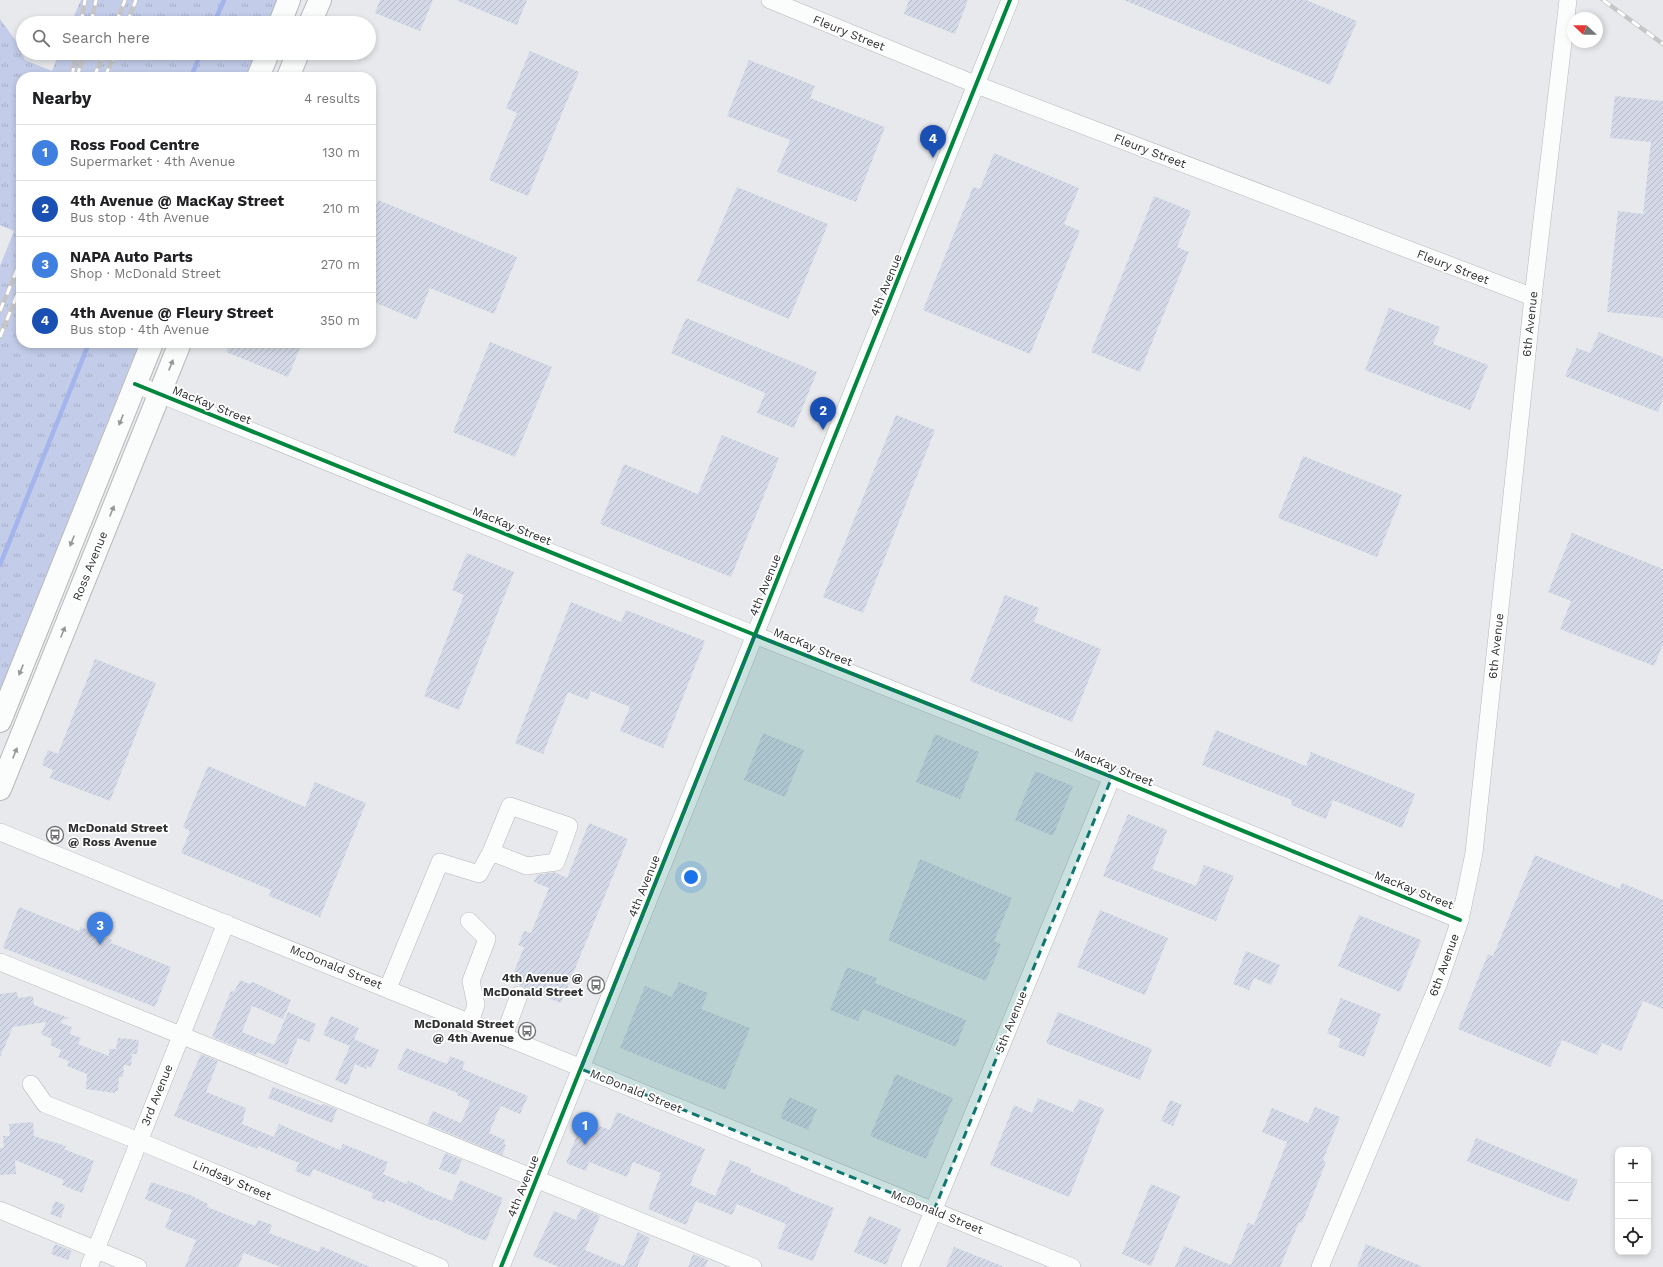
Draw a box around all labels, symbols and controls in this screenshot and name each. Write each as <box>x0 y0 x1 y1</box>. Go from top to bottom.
street label: Fleury Street <box>811 12 887 54</box>
north arrow <box>1567 12 1603 48</box>
search box <box>16 16 376 60</box>
icon: search <box>30 27 52 49</box>
text: Search here <box>62 29 150 47</box>
text: Nearby <box>32 88 91 108</box>
text: 4 results <box>304 91 360 106</box>
pin: 4 <box>920 125 946 158</box>
street label: Fleury Street <box>1112 131 1188 171</box>
text: Ross Food Centre <box>70 136 199 154</box>
text: 1 <box>42 145 48 160</box>
text: 130 m <box>322 145 360 160</box>
text: Supermarket · 4th Avenue <box>70 154 235 169</box>
text: 4th Avenue @ MacKay Street <box>70 192 284 210</box>
text: 2 <box>41 201 49 216</box>
text: 210 m <box>322 201 360 216</box>
text: Bus stop · 4th Avenue <box>70 210 209 225</box>
street label: Fleury Street <box>1415 247 1491 287</box>
text: NAPA Auto Parts <box>70 248 193 266</box>
street label: 4th Avenue <box>867 252 905 318</box>
text: 3 <box>41 257 49 272</box>
text: 270 m <box>321 257 360 272</box>
text: Shop · McDonald Street <box>70 266 221 281</box>
street label: 6th Avenue <box>1520 290 1540 357</box>
text: 4th Avenue @ Fleury Street <box>70 304 273 322</box>
text: 4 <box>41 313 49 328</box>
text: 350 m <box>320 313 360 328</box>
text: Bus stop · 4th Avenue <box>70 322 209 337</box>
one-way arrow <box>168 359 174 370</box>
street label: MacKay Street <box>170 383 254 427</box>
pin: 2 <box>810 397 836 430</box>
one-way arrow <box>117 415 123 427</box>
street label: MacKay Street <box>470 504 554 548</box>
one-way arrow <box>109 505 115 517</box>
street label: Ross Avenue <box>70 529 110 603</box>
one-way arrow <box>69 535 75 546</box>
street label: 4th Avenue <box>746 552 784 618</box>
street label: 6th Avenue <box>1486 612 1506 679</box>
one-way arrow <box>61 625 67 637</box>
street label: MacKay Street <box>771 625 855 669</box>
one-way arrow <box>17 664 23 676</box>
street label: MacKay Street <box>1072 745 1156 789</box>
one-way arrow <box>12 746 18 758</box>
place label: McDonald Street @ Ross Avenue <box>68 821 169 849</box>
bus stop icon: McDonald Street @ Ross Avenue <box>45 825 65 845</box>
street label: 4th Avenue <box>625 853 663 919</box>
your location <box>681 867 701 887</box>
street label: MacKay Street <box>1372 868 1456 912</box>
pin: 3 <box>87 912 113 945</box>
street label: 6th Avenue <box>1426 932 1462 998</box>
street label: McDonald Street <box>288 942 384 992</box>
place label: 4th Avenue @ McDonald Street <box>483 971 584 999</box>
bus stop icon: 4th Avenue @ McDonald Street <box>586 975 606 995</box>
street label: 5th Avenue <box>992 989 1030 1055</box>
place label: McDonald Street @ 4th Avenue <box>414 1017 515 1045</box>
bus stop icon: McDonald Street @ 4th Avenue <box>517 1021 537 1041</box>
street label: 3rd Avenue <box>138 1062 176 1128</box>
street label: McDonald Street <box>588 1066 684 1116</box>
pin: 1 <box>572 1112 598 1145</box>
map controls <box>1615 1147 1651 1255</box>
button: + <box>1615 1147 1651 1183</box>
street label: 4th Avenue <box>504 1153 542 1219</box>
street label: Lindsay Street <box>191 1157 273 1203</box>
button: − <box>1615 1183 1651 1219</box>
street label: McDonald Street <box>889 1187 985 1237</box>
button: locate <box>1615 1219 1651 1255</box>

